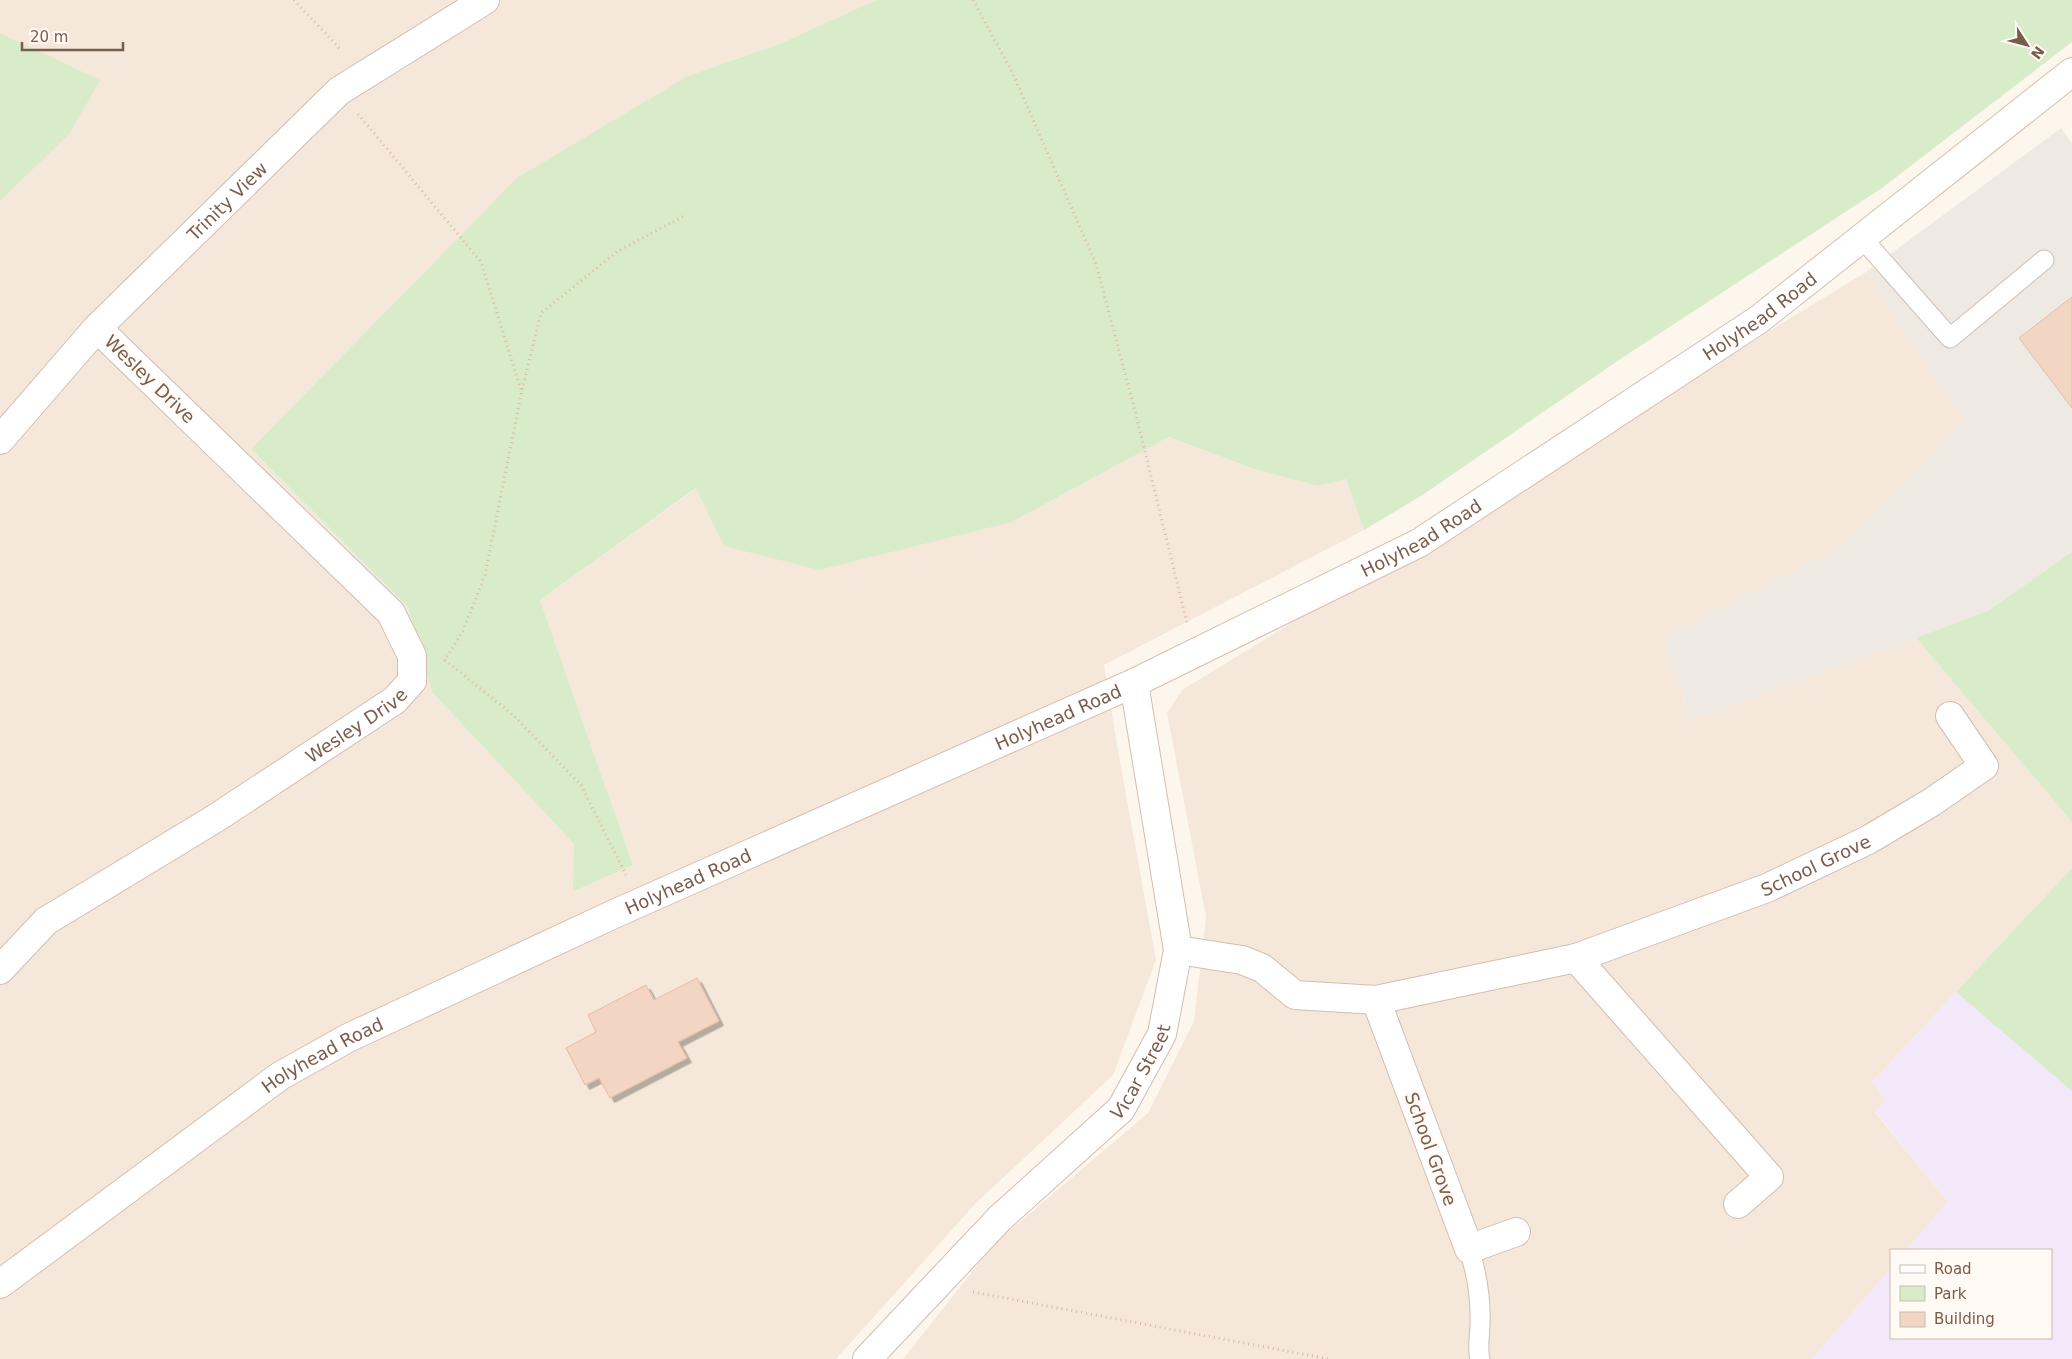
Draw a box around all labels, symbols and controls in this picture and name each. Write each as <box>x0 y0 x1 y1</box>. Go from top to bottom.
scale bar <box>22 20 124 52</box>
north arrow <box>2002 20 2052 70</box>
text: 20 m <box>30 28 68 46</box>
text: N <box>2028 43 2047 62</box>
street label: Trinity View <box>182 157 271 245</box>
street label: Holyhead Road <box>1698 267 1821 364</box>
street label: Wesley Drive <box>100 331 200 427</box>
street label: Holyhead Road <box>1357 494 1485 581</box>
street label: Holyhead Road <box>992 680 1124 754</box>
street label: Wesley Drive <box>301 684 411 767</box>
street label: School Grove <box>1758 830 1874 900</box>
street label: Holyhead Road <box>621 844 754 918</box>
street label: Holyhead Road <box>257 1013 386 1097</box>
street label: Vicar Street <box>1106 1022 1174 1124</box>
street label: School Grove <box>1401 1089 1461 1209</box>
legend <box>1890 1249 2052 1339</box>
text: Road <box>1934 1260 1972 1278</box>
text: Park <box>1934 1285 1967 1303</box>
text: Building <box>1934 1310 1995 1328</box>

